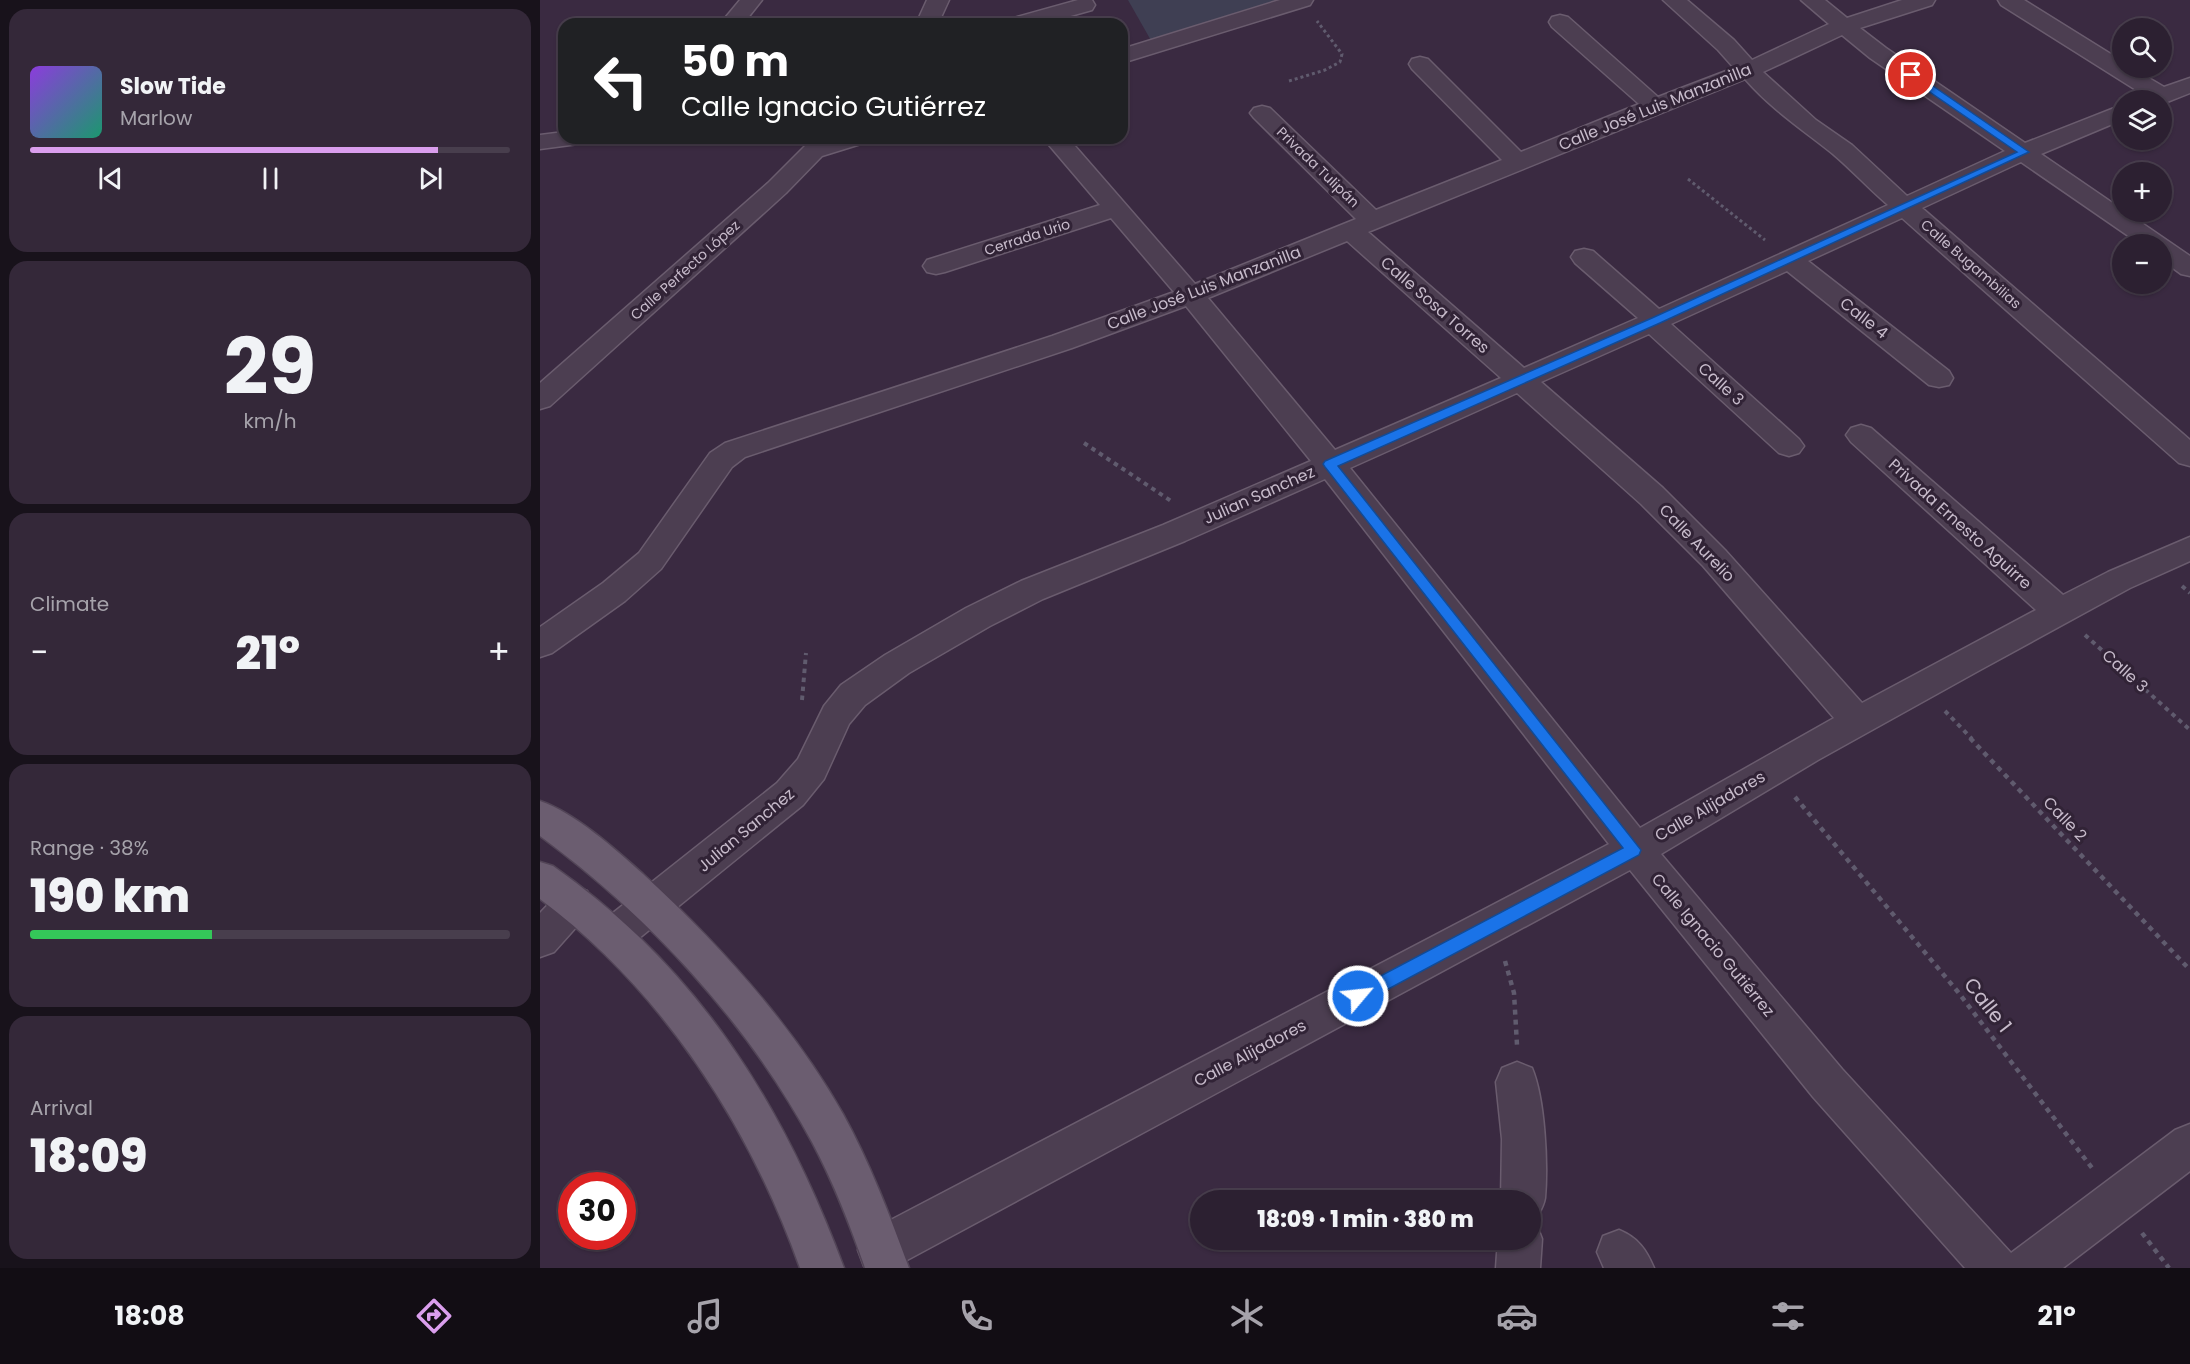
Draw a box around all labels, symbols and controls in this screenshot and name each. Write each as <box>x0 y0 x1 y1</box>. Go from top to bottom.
map controls <box>2112 18 2172 294</box>
button: search <box>2112 18 2172 78</box>
text: 50 m <box>681 32 789 91</box>
icon: left <box>582 42 660 120</box>
pin <box>1885 49 1936 100</box>
street label: Calle José Luis Manzanilla <box>1555 58 1755 156</box>
icon: arrive <box>1894 58 1927 91</box>
text: Slow Tide <box>120 71 226 102</box>
text: Calle Ignacio Gutiérrez <box>681 88 986 125</box>
button: layers <box>2112 90 2172 150</box>
text: Marlow <box>120 104 192 132</box>
street label: Privada Tulipán <box>1272 122 1364 212</box>
icon: previous <box>94 162 127 195</box>
icon: pause <box>254 162 287 195</box>
icon: next <box>414 162 447 195</box>
button: + <box>2112 162 2172 222</box>
street label: Cerrada Urio <box>982 214 1073 260</box>
street label: Calle Perfecto López <box>626 215 744 325</box>
street label: Calle Bugambilias <box>1916 215 2026 313</box>
button: − <box>2112 234 2172 294</box>
street label: Calle José Luis Manzanilla <box>1104 240 1304 336</box>
street label: Calle Sosa Torres <box>1376 251 1494 359</box>
street label: Calle 4 <box>1835 292 1893 344</box>
text: 29 <box>224 312 316 421</box>
street label: Calle 3 <box>1693 357 1749 411</box>
text: km/h <box>243 407 297 435</box>
street label: Privada Ernesto Aguirre <box>1883 453 2037 595</box>
street label: Julian Sanchez <box>1200 460 1318 530</box>
street label: Calle Aurelio <box>1654 499 1740 587</box>
text: Climate <box>30 590 109 618</box>
text: 21° <box>236 622 300 685</box>
text: − <box>30 629 48 676</box>
text: + <box>487 629 510 676</box>
street label: Calle 3 <box>2097 644 2153 698</box>
street label: Calle Alijadores <box>1651 765 1769 847</box>
street label: Julian Sanchez <box>693 783 799 877</box>
street label: Calle 2 <box>2038 791 2092 847</box>
text: Range · 38% <box>30 834 149 862</box>
text: 190 km <box>30 865 190 928</box>
street label: Calle Ignacio Gutiérrez <box>1646 868 1780 1022</box>
position arrow <box>1326 964 1390 1028</box>
street label: Calle 1 <box>1958 972 2018 1038</box>
street label: Calle Alijadores <box>1190 1014 1310 1092</box>
text: Arrival <box>30 1094 93 1122</box>
text: 18:09 <box>30 1125 147 1188</box>
speed limit sign: 30 <box>558 1172 636 1250</box>
text: 18:09 · 1 min · 380 m <box>1257 1204 1474 1235</box>
icon: directions <box>413 1295 455 1337</box>
icon: music <box>684 1295 726 1337</box>
icon: phone <box>955 1295 997 1337</box>
icon: climate <box>1226 1295 1268 1337</box>
icon: car <box>1496 1295 1538 1337</box>
icon: filters <box>1767 1295 1809 1337</box>
text: 18:08 <box>114 1297 185 1334</box>
text: 21° <box>2038 1297 2076 1334</box>

